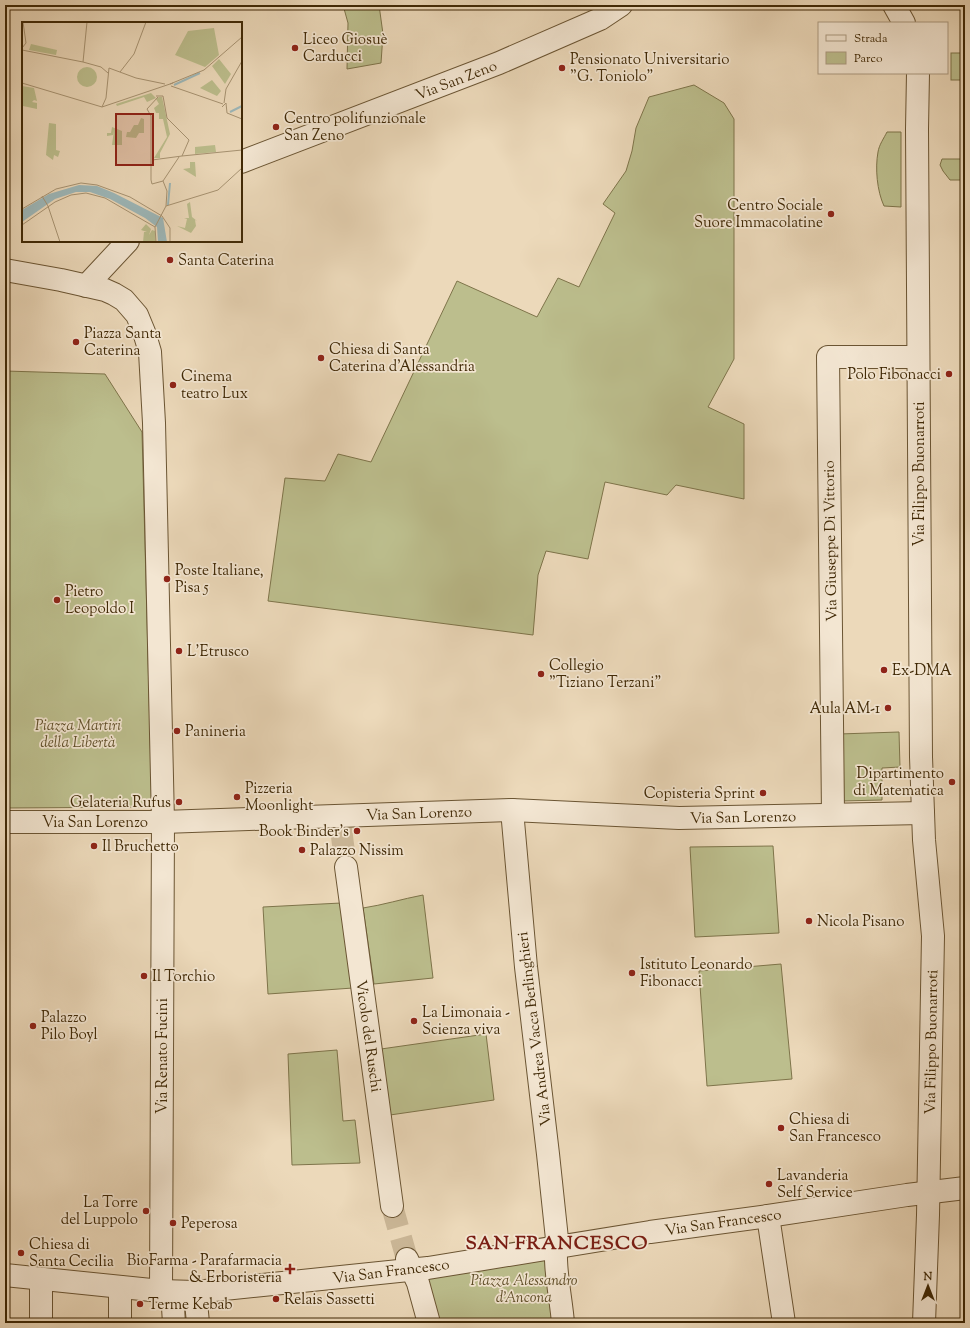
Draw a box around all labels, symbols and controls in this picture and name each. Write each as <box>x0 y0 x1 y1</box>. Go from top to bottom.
inset map <box>22 22 242 242</box>
legend <box>818 22 948 74</box>
place label: Liceo Giosuè Carducci <box>303 30 388 68</box>
text: Strada <box>854 30 888 48</box>
marker: Liceo Giosuè Carducci <box>290 43 300 53</box>
place label: Pensionato Universitario "G. Toniolo" <box>570 50 729 88</box>
text: Parco <box>854 50 883 68</box>
street label: Via San Zeno <box>413 56 500 107</box>
marker: Pensionato Universitario "G. Toniolo" <box>557 63 567 73</box>
place label: Centro polifunzionale San Zeno <box>284 109 426 147</box>
marker: Centro polifunzionale San Zeno <box>271 122 281 132</box>
place label: Centro Sociale Suore Immacolatine <box>694 196 823 234</box>
marker: Centro Sociale Suore Immacolatine <box>826 209 836 219</box>
place label: Santa Caterina <box>178 251 274 272</box>
marker: Santa Caterina <box>165 255 175 265</box>
place label: Piazza Santa Caterina <box>84 324 162 362</box>
marker: Piazza Santa Caterina <box>71 337 81 347</box>
place label: Chiesa di Santa Caterina d'Alessandria <box>329 340 475 378</box>
marker: Chiesa di Santa Caterina d'Alessandria <box>316 353 326 363</box>
place label: Polo Fibonacci <box>848 365 941 386</box>
place label: Cinema teatro Lux <box>181 367 248 405</box>
marker: Polo Fibonacci <box>944 369 954 379</box>
marker: Cinema teatro Lux <box>168 380 178 390</box>
street label: Via Filippo Buonarroti <box>910 402 931 546</box>
street label: Via Giuseppe Di Vittorio <box>820 460 843 622</box>
place label: Poste Italiane, Pisa 5 <box>175 561 264 599</box>
marker: Poste Italiane, Pisa 5 <box>162 574 172 584</box>
place label: Pietro Leopoldo I <box>65 582 134 620</box>
marker: Pietro Leopoldo I <box>52 595 62 605</box>
place label: L'Etrusco <box>187 642 249 663</box>
marker: L'Etrusco <box>174 646 184 656</box>
place label: Collegio "Tiziano Terzani" <box>549 656 661 694</box>
place label: Ex-DMA <box>892 661 952 682</box>
marker: Ex-DMA <box>879 665 889 675</box>
marker: Collegio "Tiziano Terzani" <box>536 669 546 679</box>
place label: Aula AM-1 <box>810 699 880 720</box>
marker: Aula AM-1 <box>883 703 893 713</box>
park label: Piazza Martiri della Libertà <box>35 716 121 754</box>
place label: Panineria <box>185 722 246 743</box>
marker: Panineria <box>172 726 182 736</box>
place label: Dipartimento di Matematica <box>853 764 944 802</box>
marker: Dipartimento di Matematica <box>947 777 957 787</box>
place label: Pizzeria Moonlight <box>245 779 313 817</box>
place label: Copisteria Sprint <box>644 784 755 805</box>
marker: Copisteria Sprint <box>758 788 768 798</box>
marker: Pizzeria Moonlight <box>232 792 242 802</box>
place label: Gelateria Rufus <box>70 793 171 814</box>
marker: Gelateria Rufus <box>174 797 184 807</box>
street label: Via San Lorenzo <box>366 802 472 827</box>
street label: Via San Lorenzo <box>690 807 796 830</box>
street label: Via San Lorenzo <box>42 813 148 834</box>
place label: Book Binder's <box>259 822 349 843</box>
marker: Book Binder's <box>352 826 362 836</box>
place label: Il Bruchetto <box>102 837 179 858</box>
marker: Il Bruchetto <box>89 841 99 851</box>
place label: Palazzo Nissim <box>310 841 404 862</box>
marker: Palazzo Nissim <box>297 845 307 855</box>
place label: Nicola Pisano <box>817 912 905 933</box>
marker: Nicola Pisano <box>804 916 814 926</box>
street label: Via Andrea Vacca Berlinghieri <box>513 931 558 1127</box>
place label: Istituto Leonardo Fibonacci <box>640 955 752 993</box>
place label: Il Torchio <box>152 967 215 988</box>
marker: Istituto Leonardo Fibonacci <box>627 968 637 978</box>
street label: Via Filippo Buonarroti <box>921 969 944 1115</box>
marker: Il Torchio <box>139 971 149 981</box>
street label: Vicolo del Ruschi <box>349 979 386 1094</box>
street label: Via Renato Fucini <box>153 998 174 1114</box>
place label: La Limonaia - Scienza viva <box>422 1003 510 1041</box>
place label: Palazzo Pilo Boyl <box>41 1008 98 1046</box>
marker: La Limonaia - Scienza viva <box>409 1016 419 1026</box>
marker: Palazzo Pilo Boyl <box>28 1021 38 1031</box>
place label: Chiesa di San Francesco <box>789 1110 881 1148</box>
marker: Chiesa di San Francesco <box>776 1123 786 1133</box>
place label: Lavanderia Self Service <box>777 1166 853 1204</box>
marker: Lavanderia Self Service <box>764 1179 774 1189</box>
place label: La Torre del Luppolo <box>61 1193 138 1231</box>
street label: Via San Francesco <box>664 1205 783 1242</box>
marker: La Torre del Luppolo <box>141 1206 151 1216</box>
place label: Peperosa <box>181 1214 238 1235</box>
marker: Peperosa <box>168 1218 178 1228</box>
district label: SAN FRANCESCO <box>466 1231 648 1258</box>
place label: Chiesa di Santa Cecilia <box>29 1235 114 1273</box>
marker: Chiesa di Santa Cecilia <box>16 1248 26 1258</box>
place label: BioFarma - Parafarmacia & Erboristeria <box>127 1251 282 1289</box>
street label: Via San Francesco <box>332 1255 451 1290</box>
marker: BioFarma - Parafarmacia & Erboristeria <box>285 1264 295 1274</box>
north arrow <box>908 1266 948 1306</box>
text: N <box>923 1269 933 1285</box>
park label: Piazza Alessandro d'Ancona <box>470 1271 578 1309</box>
place label: Relais Sassetti <box>284 1290 375 1311</box>
marker: Relais Sassetti <box>271 1294 281 1304</box>
place label: Terme Kebab <box>148 1295 233 1316</box>
marker: Terme Kebab <box>135 1299 145 1309</box>

